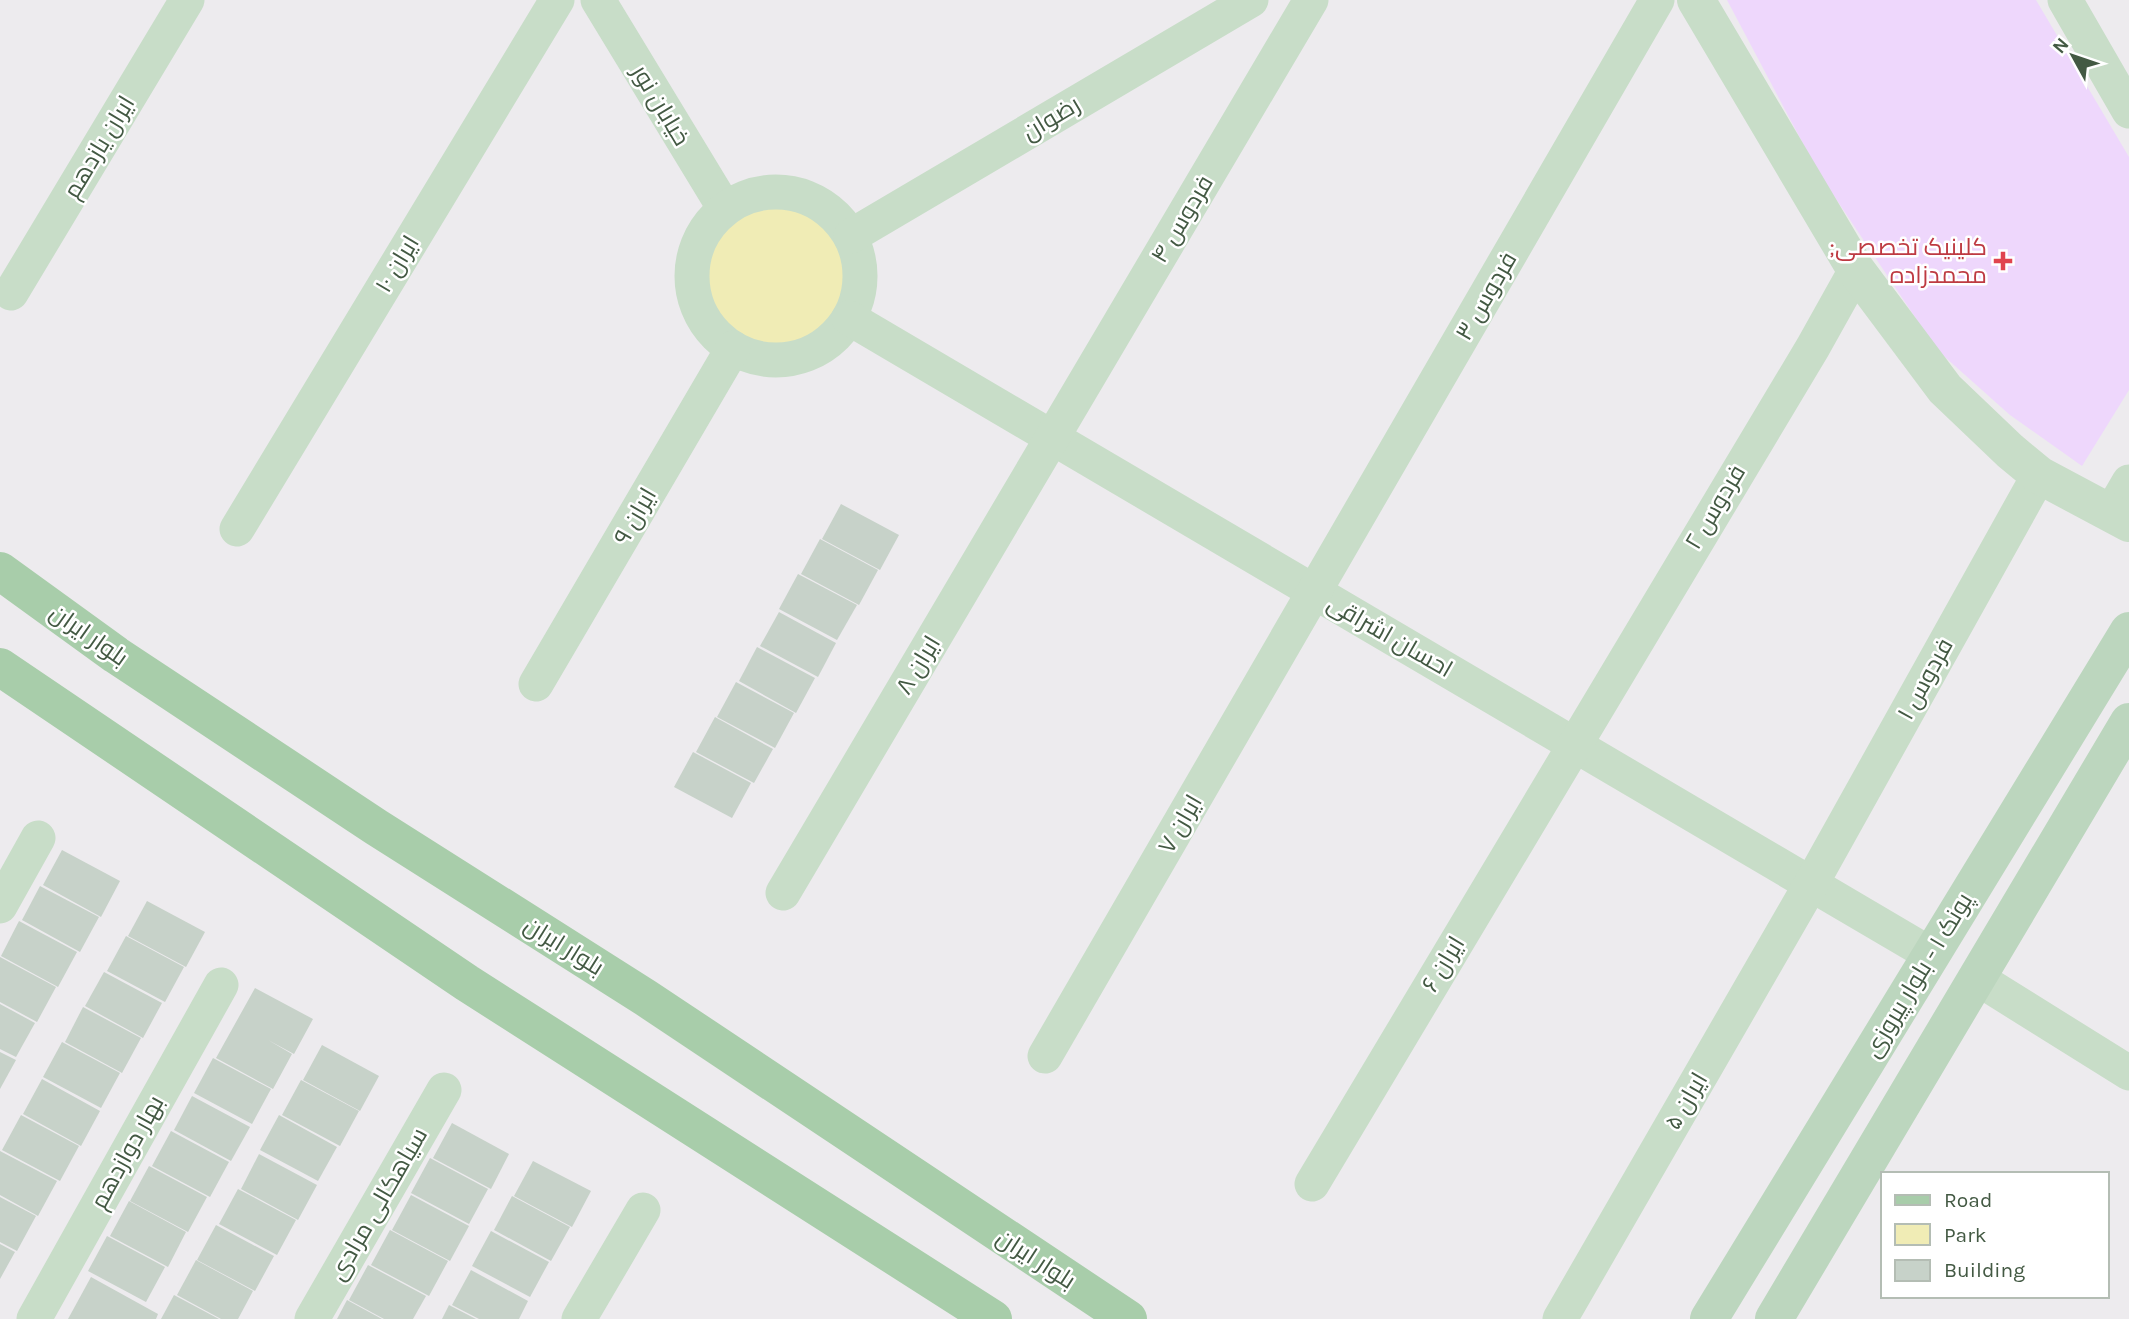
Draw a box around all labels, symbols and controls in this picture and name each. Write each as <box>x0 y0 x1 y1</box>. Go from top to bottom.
north arrow <box>2038 21 2108 91</box>
text: N <box>2048 33 2074 58</box>
street label: خیابان نور <box>625 58 696 150</box>
street label: رضوان <box>1017 90 1085 146</box>
street label: ایران یازدهم <box>58 91 142 204</box>
street label: فردوس ۴ <box>1145 170 1219 268</box>
street label: ایران ۱۰ <box>369 230 425 298</box>
place label: ;کلینیک تخصصی محمدزاده <box>1829 233 1987 289</box>
street label: فردوس ۳ <box>1450 247 1522 345</box>
marker: ;کلینیک تخصصی محمدزاده <box>1993 251 2013 271</box>
street label: فردوس ۲ <box>1679 460 1751 554</box>
street label: ایران ۹ <box>608 483 662 549</box>
street label: احسان اشراقی <box>1322 589 1458 683</box>
street label: بلوار ایران <box>45 598 133 672</box>
street label: ایران ۸ <box>890 631 946 699</box>
street label: فردوس ۱ <box>1891 633 1959 725</box>
street label: ایران ۷ <box>1152 790 1208 858</box>
street label: پونک ۱ - بلوار پیروزی <box>1858 887 1980 1063</box>
street label: بلوار ایران <box>519 911 609 981</box>
street label: ایران ۶ <box>1416 931 1470 997</box>
street label: ایران ۵ <box>1659 1067 1713 1135</box>
street label: بهار دوازدهم <box>84 1090 171 1215</box>
street label: سیاهکالی مرادی <box>323 1123 433 1285</box>
legend <box>1881 1172 2108 1298</box>
text: Road <box>1944 1188 1992 1212</box>
street label: بلوار ایران <box>991 1223 1081 1295</box>
text: Park <box>1944 1223 1987 1247</box>
text: Building <box>1944 1258 2025 1282</box>

